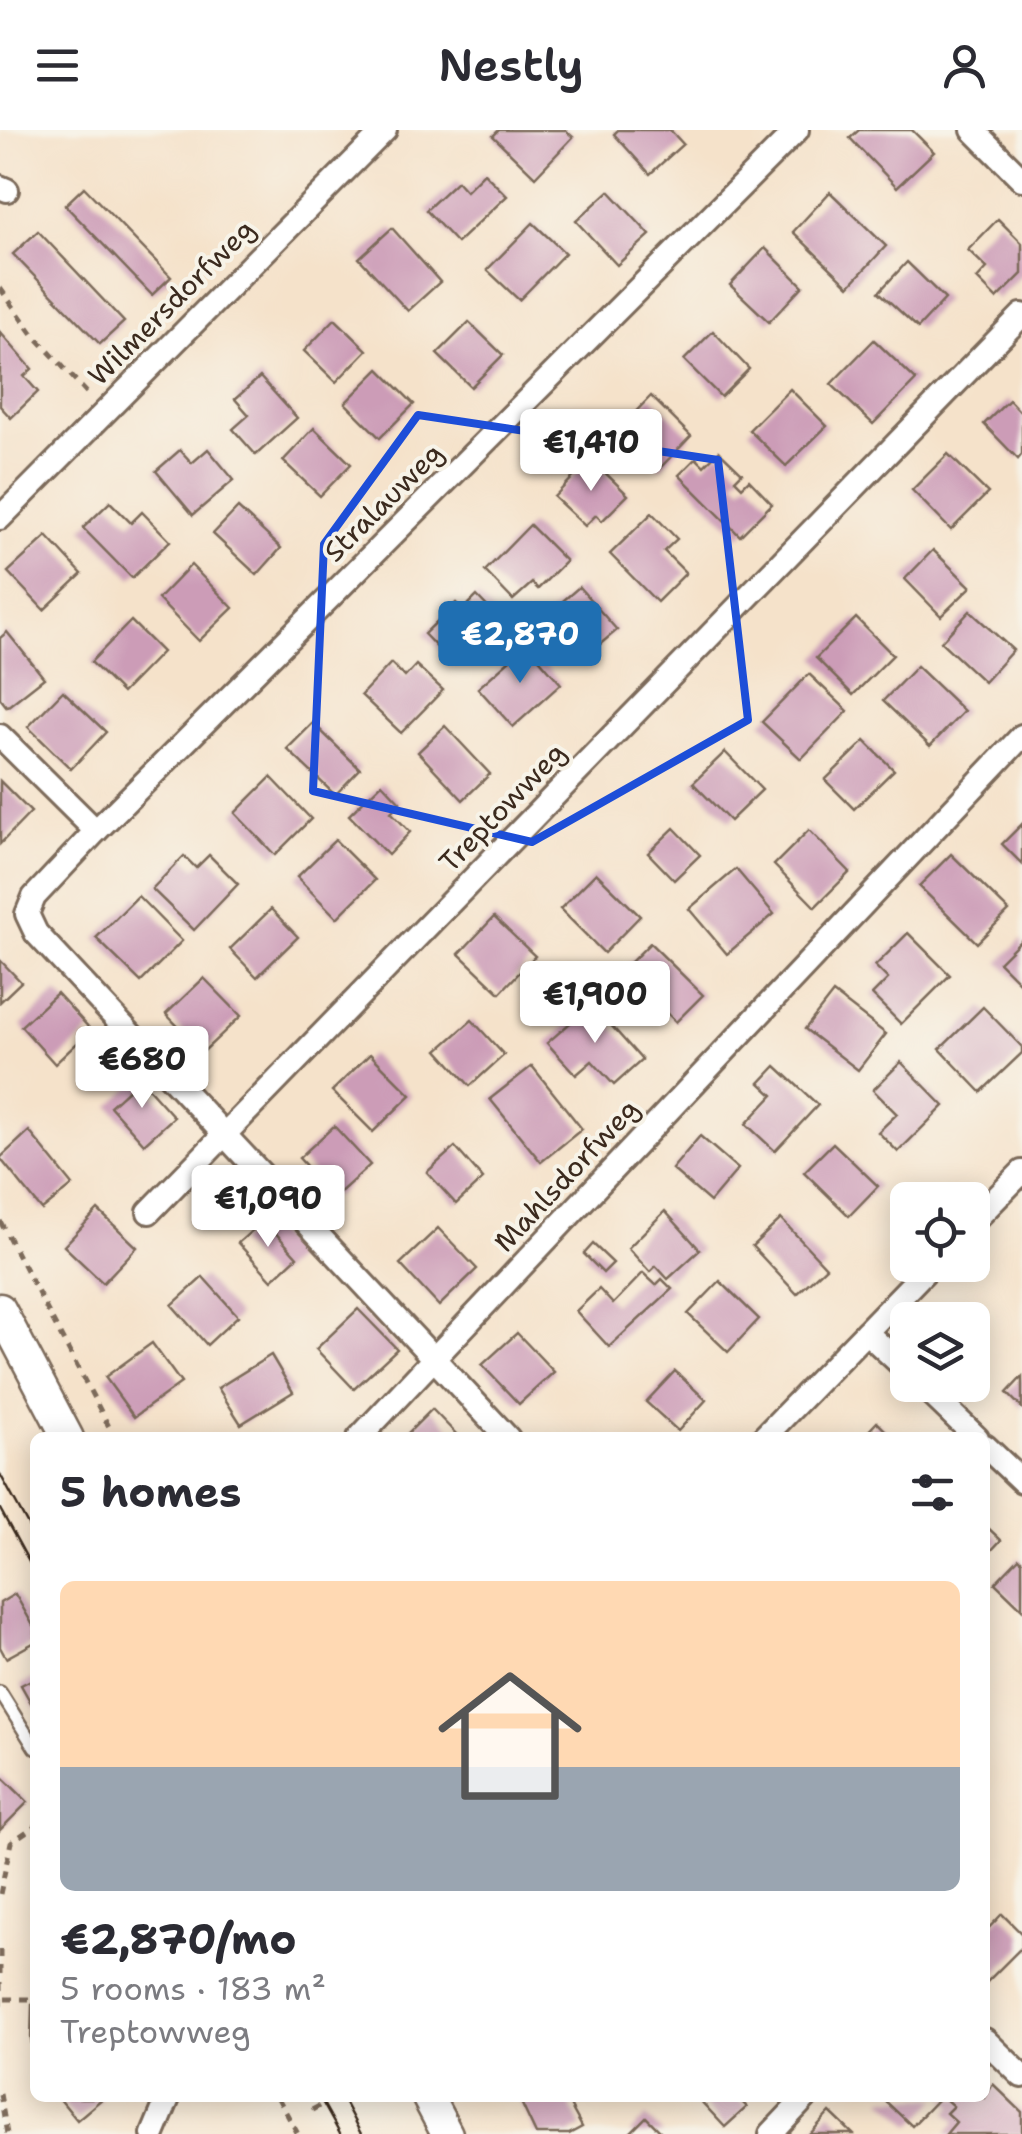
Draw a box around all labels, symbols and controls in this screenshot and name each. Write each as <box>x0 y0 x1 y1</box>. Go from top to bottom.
text: Nestly <box>438 35 584 95</box>
icon: menu <box>30 38 85 93</box>
icon: person <box>937 38 992 93</box>
street label: Wilmersdorfweg <box>79 210 263 394</box>
pin: €1,410 <box>510 409 672 494</box>
text: €1,410 <box>542 420 640 463</box>
street label: Stralauweg <box>315 434 451 570</box>
pin: €2,870 <box>439 601 601 686</box>
text: €2,870 <box>460 612 580 655</box>
street label: Treptowweg <box>430 734 574 880</box>
pin: €1,900 <box>514 961 676 1046</box>
text: €1,900 <box>542 972 648 1015</box>
pin: €680 <box>83 1026 201 1111</box>
text: €680 <box>97 1037 187 1080</box>
street label: Mahlsdorfweg <box>485 1090 647 1260</box>
pin: €1,090 <box>187 1165 349 1250</box>
text: €1,090 <box>214 1176 322 1219</box>
map controls <box>890 1182 990 1402</box>
button: locate <box>890 1182 990 1282</box>
button: layers <box>890 1302 990 1402</box>
text: 5 homes <box>60 1464 241 1520</box>
icon: filters <box>905 1465 960 1520</box>
icon: home <box>420 1646 600 1826</box>
text: €2,870/mo <box>60 1911 296 1967</box>
text: 5 rooms · 183 m² <box>60 1967 326 2010</box>
text: Treptowweg <box>60 2010 251 2053</box>

